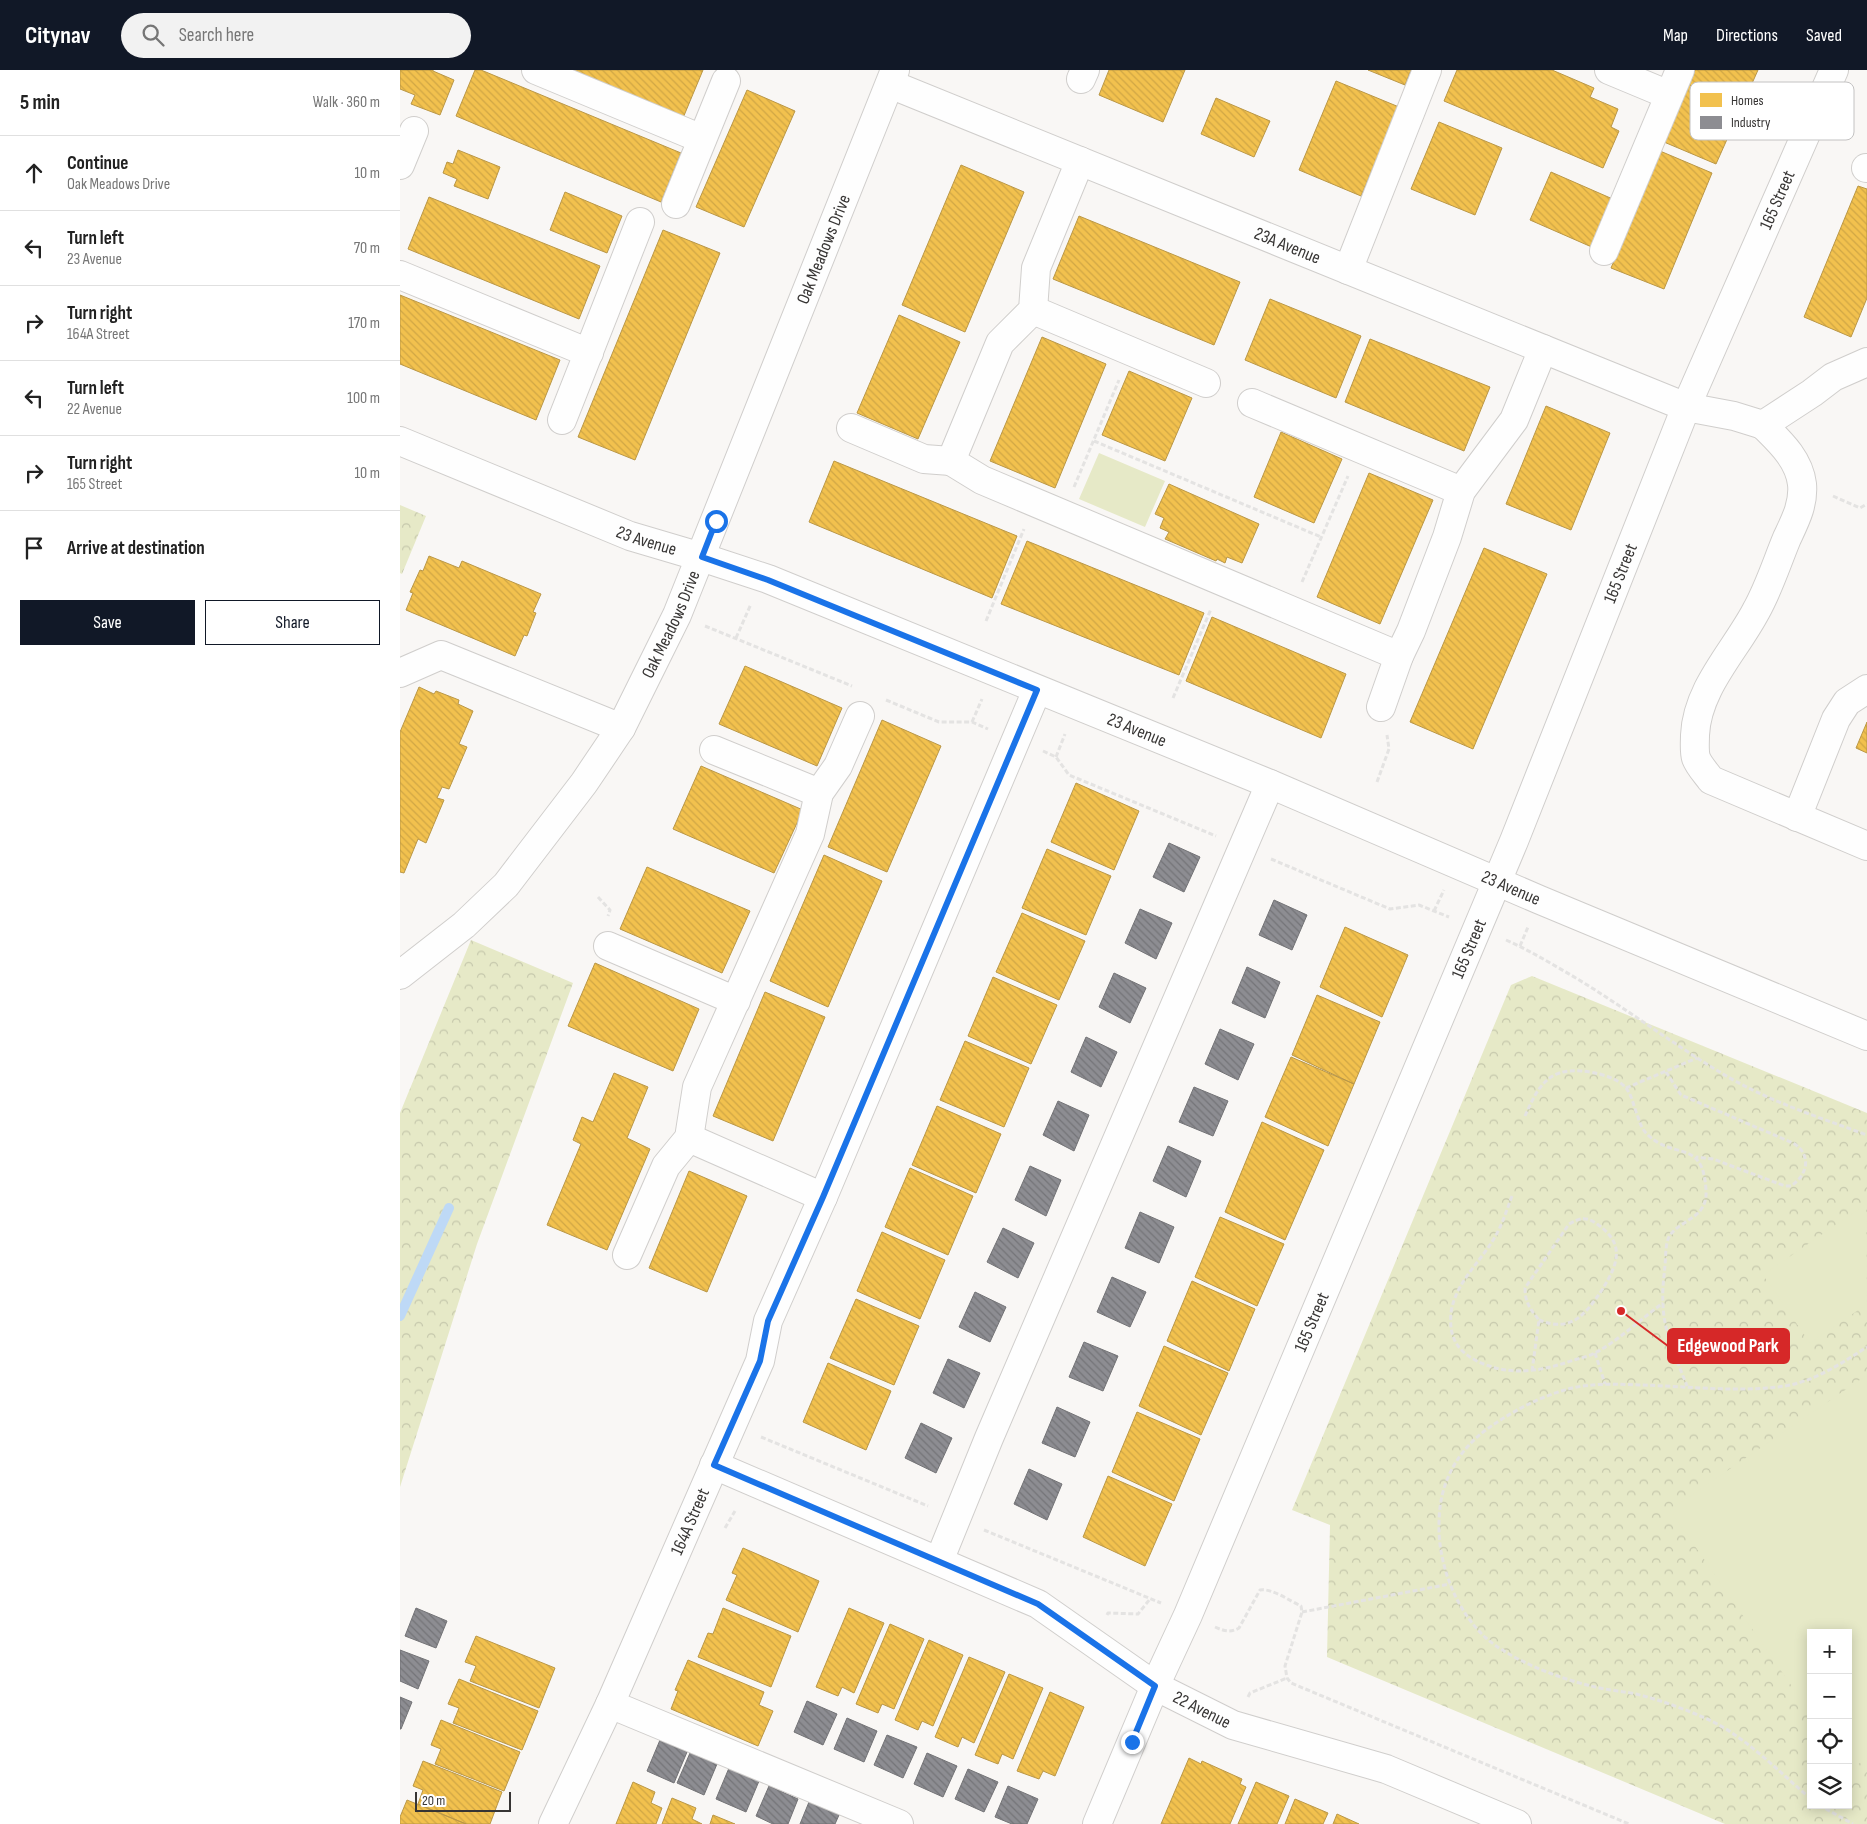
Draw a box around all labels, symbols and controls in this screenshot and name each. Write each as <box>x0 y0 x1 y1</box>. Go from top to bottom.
search box <box>121 13 471 58</box>
text: Citynav <box>25 21 91 50</box>
icon: search <box>139 21 167 49</box>
text: Search here <box>179 24 254 47</box>
text: Map <box>1663 25 1688 46</box>
text: Directions <box>1716 25 1778 46</box>
text: Saved <box>1806 25 1842 46</box>
legend <box>1690 82 1854 140</box>
text: 5 min <box>20 90 60 115</box>
text: Homes <box>1731 92 1764 109</box>
text: Walk · 360 m <box>313 93 380 112</box>
text: Industry <box>1731 114 1771 131</box>
text: Continue <box>67 152 128 175</box>
icon: ahead <box>20 159 48 187</box>
text: 10 m <box>354 164 380 183</box>
street label: 165 Street <box>1755 167 1799 233</box>
text: Oak Meadows Drive <box>67 175 170 194</box>
street label: Oak Meadows Drive <box>792 191 855 307</box>
street label: 23A Avenue <box>1251 222 1324 268</box>
text: Turn left <box>67 227 124 250</box>
icon: left <box>20 234 48 262</box>
text: 70 m <box>354 239 380 258</box>
text: 23 Avenue <box>67 250 122 269</box>
text: Turn right <box>67 302 132 325</box>
icon: right <box>20 309 48 337</box>
text: 170 m <box>348 314 380 333</box>
text: 164A Street <box>67 325 130 344</box>
text: Turn left <box>67 377 124 400</box>
icon: left <box>20 384 48 412</box>
text: 100 m <box>347 389 380 408</box>
text: 22 Avenue <box>67 400 122 419</box>
text: Turn right <box>67 452 132 475</box>
icon: right <box>20 459 48 487</box>
text: 10 m <box>354 464 380 483</box>
text: 165 Street <box>67 475 122 494</box>
route start <box>705 510 728 533</box>
street label: 23 Avenue <box>613 521 679 560</box>
icon: arrive <box>20 534 48 562</box>
text: Arrive at destination <box>67 537 205 560</box>
street label: 165 Street <box>1599 540 1642 606</box>
street label: Oak Meadows Drive <box>637 567 704 682</box>
button: Save <box>20 600 195 645</box>
button: Share <box>205 600 380 645</box>
street label: 23 Avenue <box>1104 708 1170 751</box>
street label: 23 Avenue <box>1478 866 1544 909</box>
street label: 165 Street <box>1447 915 1491 981</box>
street label: 165 Street <box>1290 1289 1333 1355</box>
callout: Edgewood Park <box>1668 1329 1789 1363</box>
text: Edgewood Park <box>1677 1335 1779 1358</box>
street label: 164A Street <box>666 1484 714 1558</box>
map controls <box>1807 1629 1852 1809</box>
button: + <box>1807 1629 1852 1674</box>
button: − <box>1807 1674 1852 1719</box>
street label: 22 Avenue <box>1170 1686 1234 1733</box>
button: locate <box>1807 1719 1852 1764</box>
route end <box>1121 1731 1144 1754</box>
button: layers <box>1807 1764 1852 1809</box>
scale bar <box>415 1789 511 1812</box>
text: 20 m <box>422 1792 445 1809</box>

